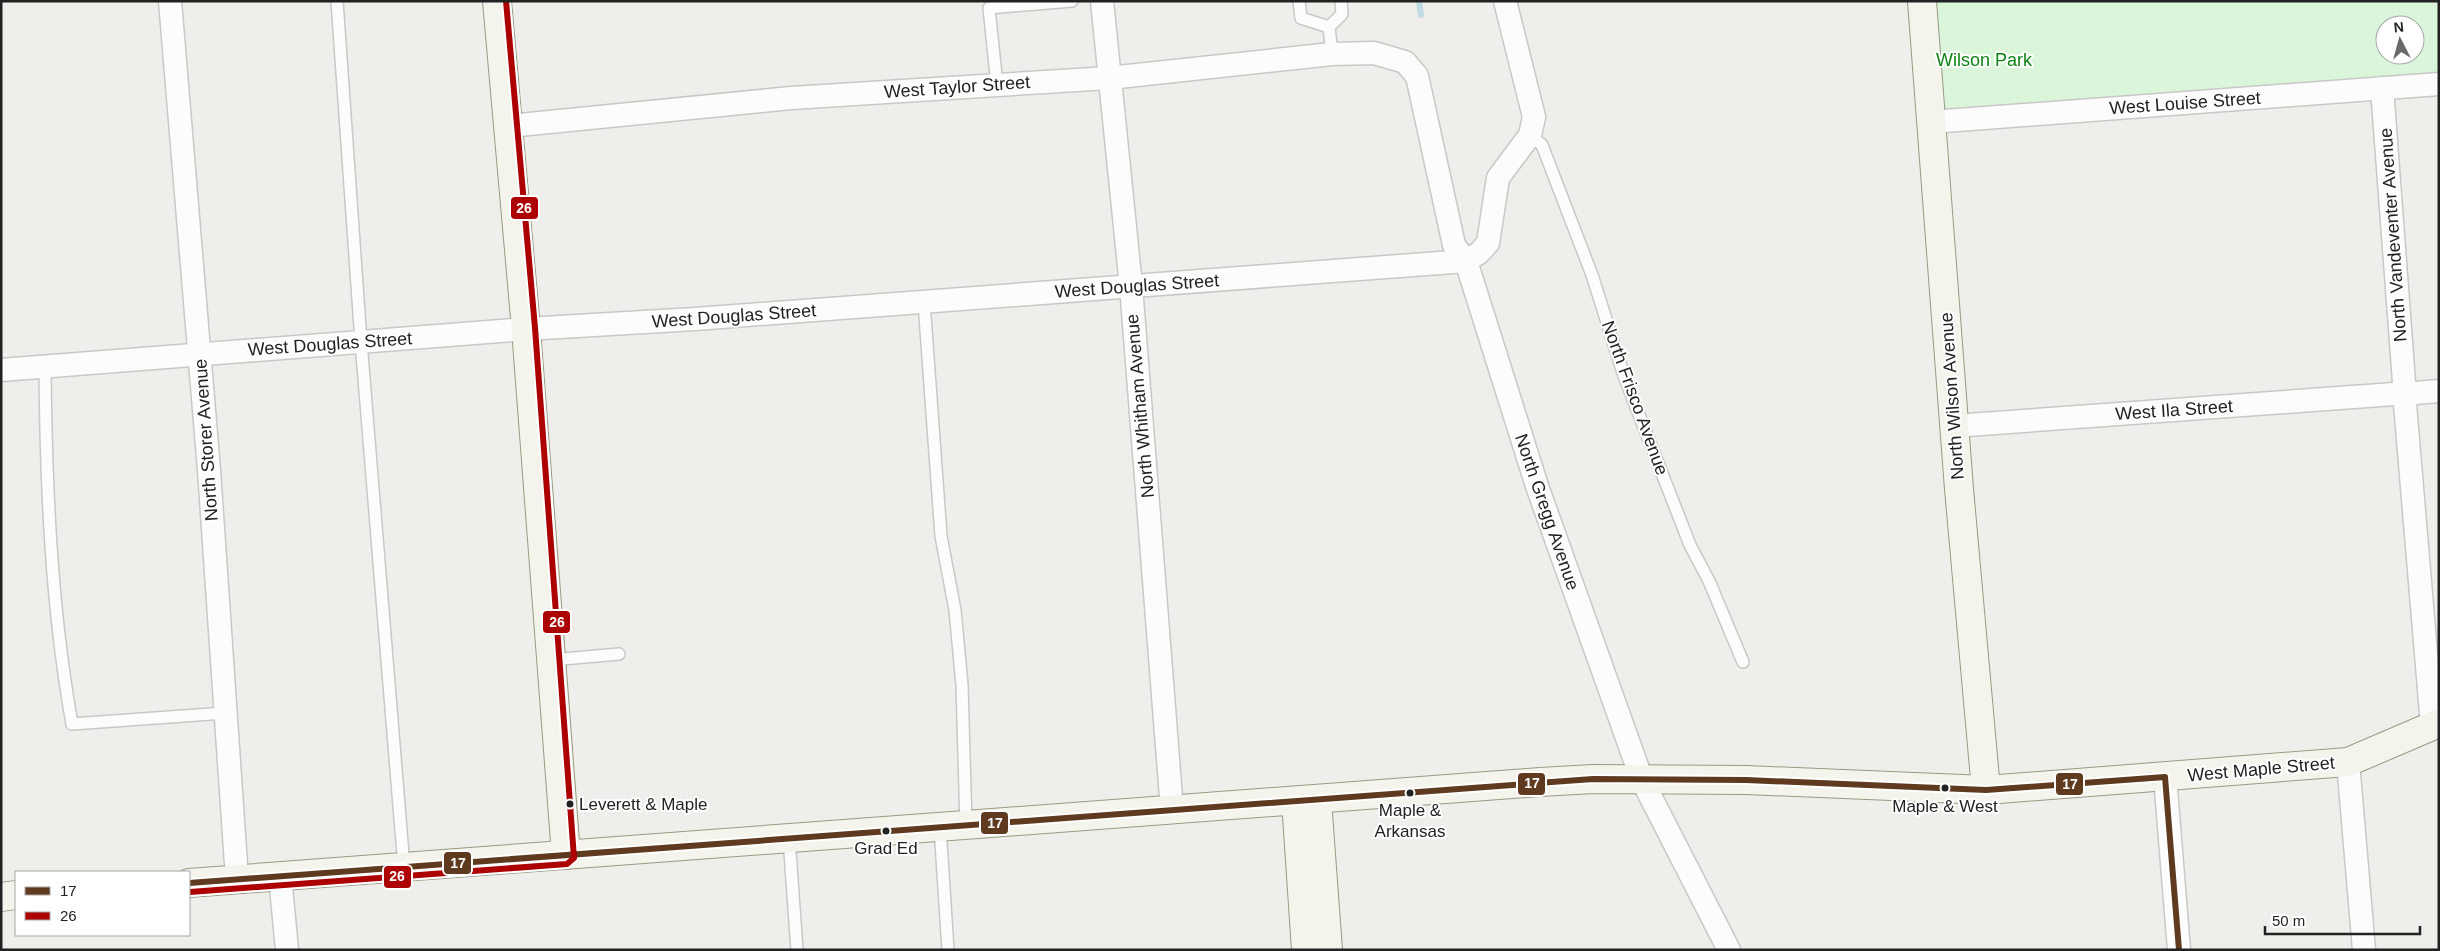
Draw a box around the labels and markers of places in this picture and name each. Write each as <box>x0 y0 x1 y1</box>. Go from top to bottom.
marker: Maple & West <box>1940 783 1950 793</box>
marker: Maple & Arkansas <box>1405 788 1415 798</box>
place label: Leverett & Maple <box>579 795 708 814</box>
place label: Maple & West <box>1892 797 1998 816</box>
marker: Leverett & Maple <box>565 799 575 809</box>
place label: Maple & Arkansas <box>1375 801 1445 841</box>
marker: Grad Ed <box>881 826 891 836</box>
place label: Grad Ed <box>854 839 918 858</box>

